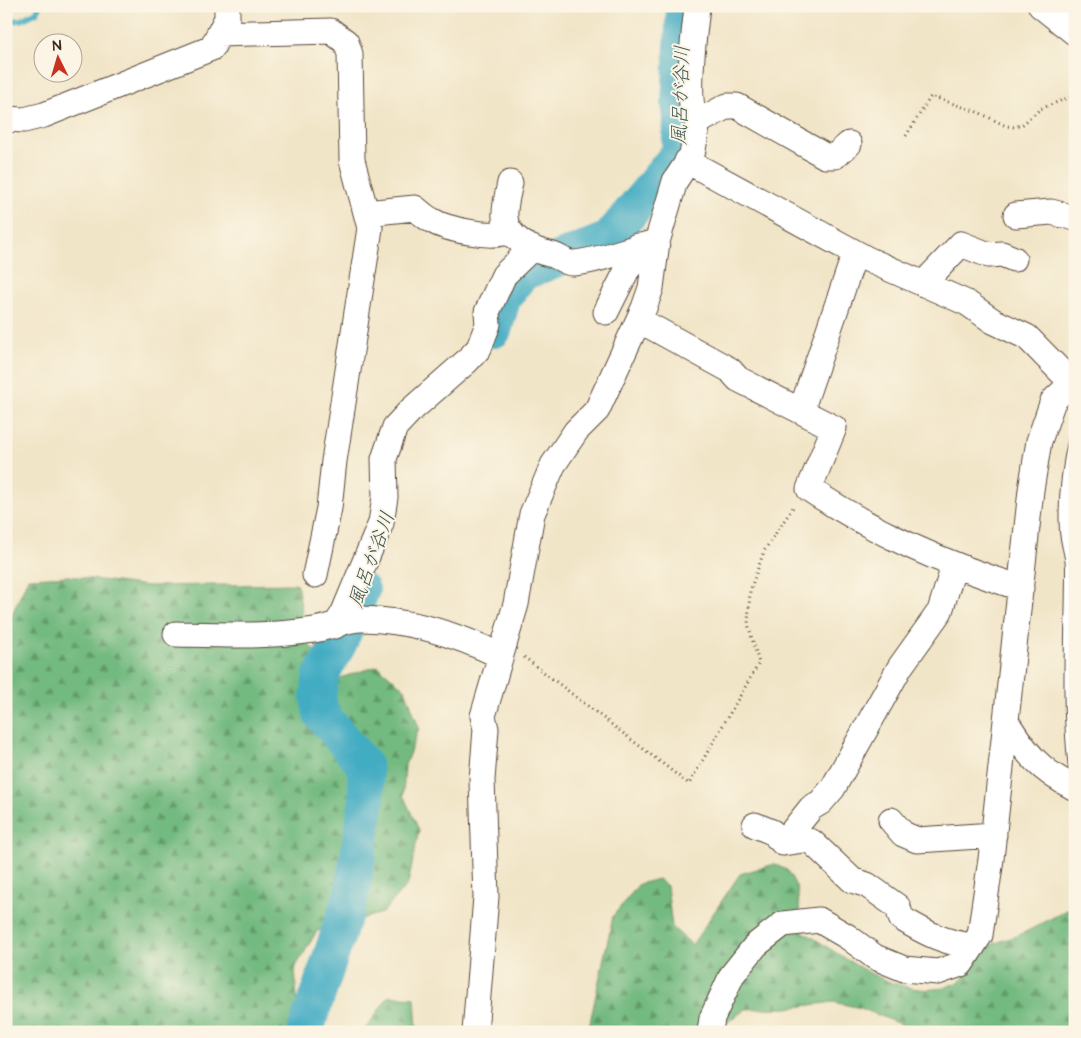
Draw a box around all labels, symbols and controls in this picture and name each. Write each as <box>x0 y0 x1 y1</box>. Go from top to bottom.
north arrow <box>32 32 82 82</box>
text: N <box>52 36 62 56</box>
water label: 風呂が谷川 <box>665 45 697 145</box>
water label: 風呂が谷川 <box>342 508 402 611</box>

